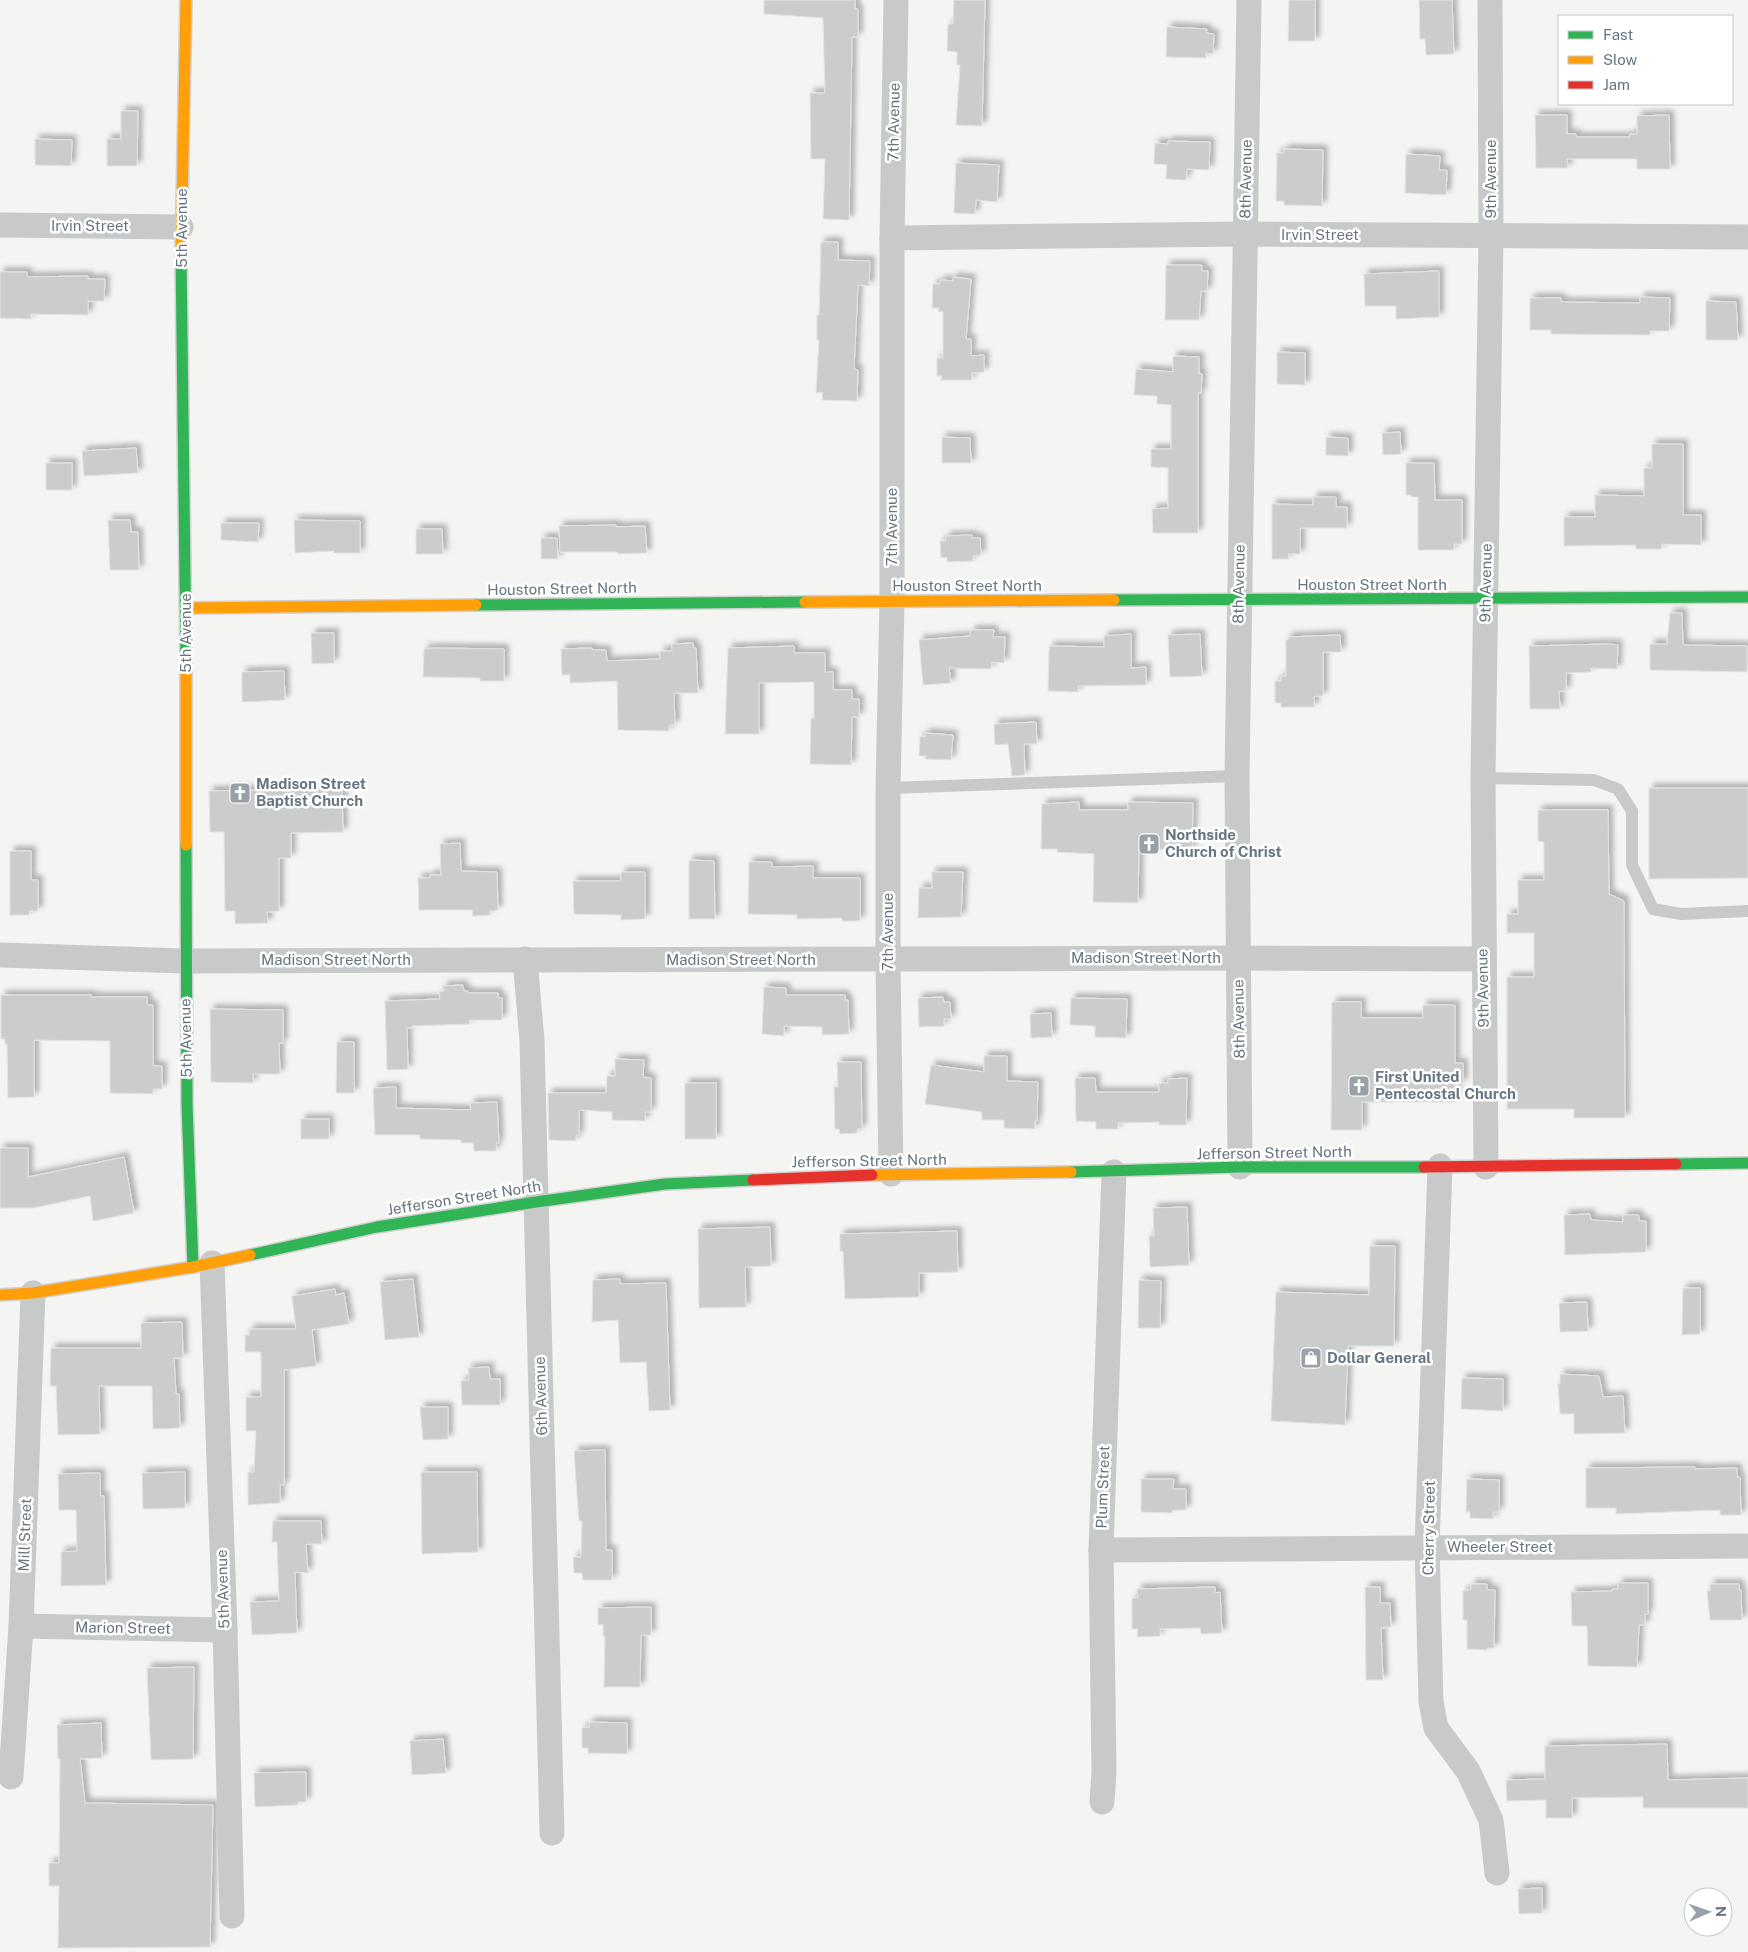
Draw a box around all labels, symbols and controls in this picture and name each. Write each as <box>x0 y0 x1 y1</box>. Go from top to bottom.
legend <box>1558 15 1733 105</box>
text: Fast <box>1603 26 1633 43</box>
text: Slow <box>1603 51 1638 68</box>
text: Jam <box>1603 76 1630 93</box>
street label: 7th Avenue <box>884 83 903 161</box>
street label: 8th Avenue <box>1236 139 1255 219</box>
street label: 9th Avenue <box>1482 139 1499 219</box>
street label: 5th Avenue <box>173 188 190 268</box>
street label: Irvin Street <box>51 217 129 234</box>
street label: Irvin Street <box>1281 226 1359 243</box>
street label: 7th Avenue <box>883 488 900 566</box>
street label: 9th Avenue <box>1476 543 1495 623</box>
street label: 8th Avenue <box>1229 544 1248 624</box>
street label: Houston Street North <box>1297 576 1447 593</box>
street label: Houston Street North <box>892 577 1042 594</box>
street label: Houston Street North <box>487 579 637 598</box>
street label: 5th Avenue <box>177 593 194 673</box>
place label: Madison Street Baptist Church <box>256 775 366 809</box>
church icon: Madison Street Baptist Church <box>228 781 252 805</box>
place label: Northside Church of Christ <box>1165 826 1282 860</box>
church icon: Northside Church of Christ <box>1137 832 1161 856</box>
street label: 7th Avenue <box>879 893 896 971</box>
street label: 9th Avenue <box>1473 948 1492 1028</box>
street label: Madison Street North <box>1071 949 1221 966</box>
street label: Madison Street North <box>261 951 411 968</box>
street label: Madison Street North <box>666 951 816 968</box>
street label: 8th Avenue <box>1229 979 1248 1059</box>
street label: 5th Avenue <box>176 998 195 1078</box>
place label: First United Pentecostal Church <box>1375 1068 1516 1102</box>
church icon: First United Pentecostal Church <box>1347 1074 1371 1098</box>
street label: Jefferson Street North <box>1196 1143 1352 1162</box>
street label: Jefferson Street North <box>791 1151 947 1170</box>
street label: Jefferson Street North <box>386 1177 542 1218</box>
shop icon: Dollar General <box>1299 1346 1323 1370</box>
place label: Dollar General <box>1327 1349 1431 1366</box>
street label: 6th Avenue <box>531 1356 550 1436</box>
street label: Plum Street <box>1093 1445 1112 1529</box>
street label: Cherry Street <box>1419 1480 1438 1576</box>
street label: Mill Street <box>15 1498 34 1572</box>
street label: Wheeler Street <box>1447 1538 1553 1555</box>
street label: 5th Avenue <box>213 1549 232 1629</box>
street label: Marion Street <box>75 1618 171 1637</box>
north arrow <box>1683 1887 1733 1937</box>
text: N <box>1713 1906 1729 1917</box>

